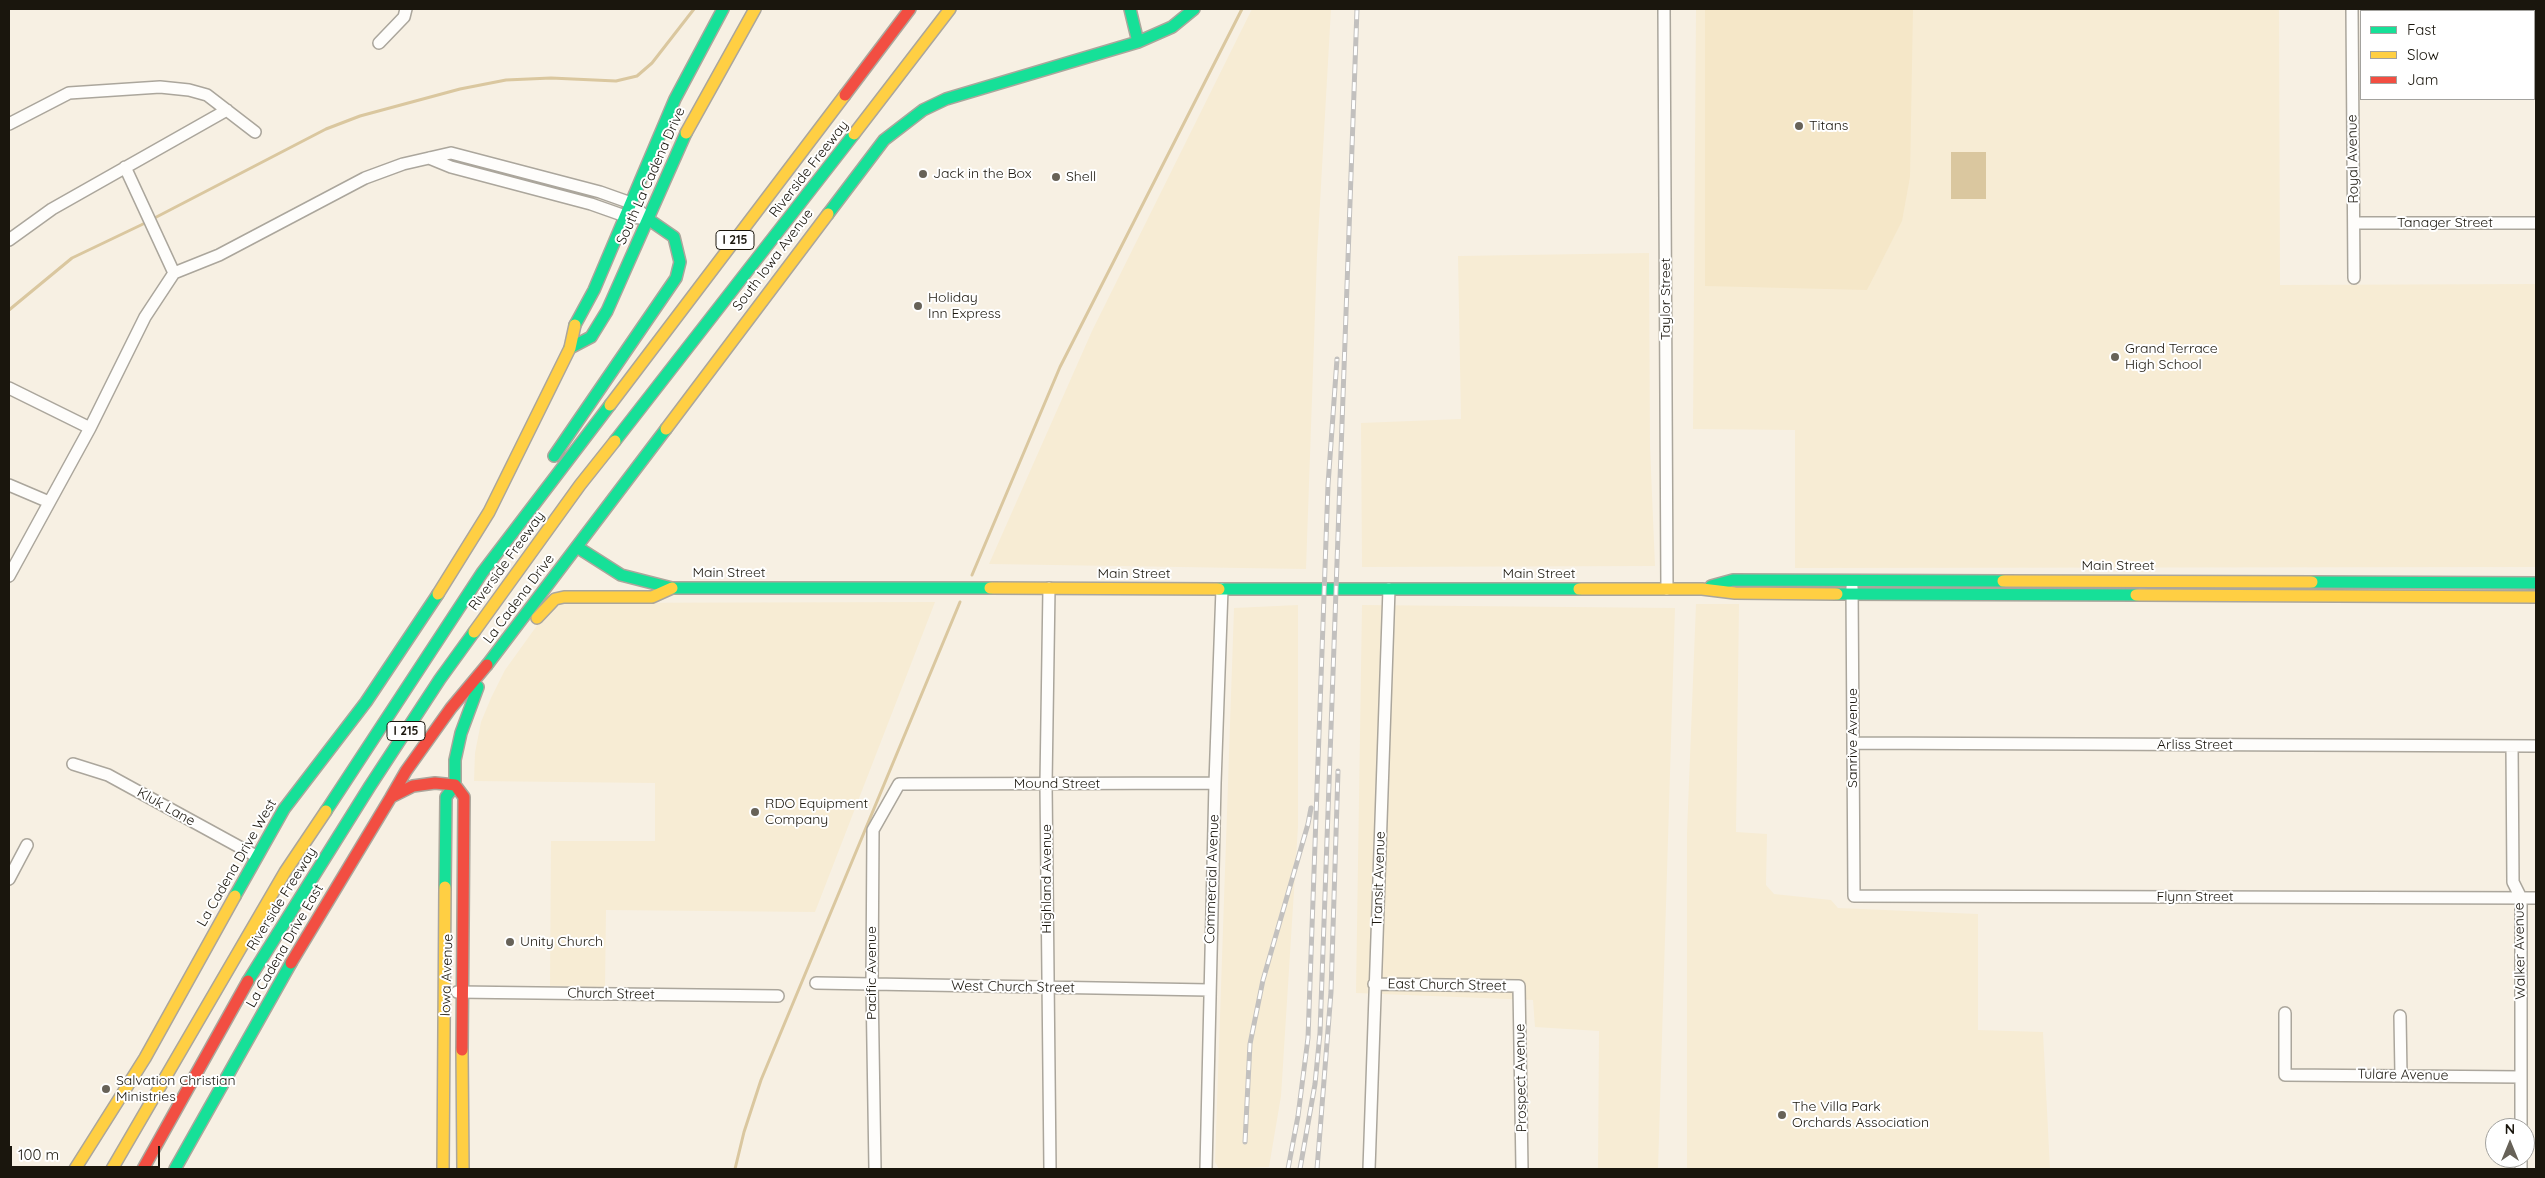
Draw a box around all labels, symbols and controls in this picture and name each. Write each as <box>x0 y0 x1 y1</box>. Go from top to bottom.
legend <box>2360 10 2535 100</box>
text: Fast <box>2407 20 2436 39</box>
text: Slow <box>2407 45 2439 64</box>
text: Jam <box>2407 70 2438 89</box>
street label: South La Cadena Drive <box>613 105 689 247</box>
street label: Royal Avenue <box>2344 114 2362 204</box>
street label: Riverside Freeway <box>766 117 852 221</box>
place label: Titans <box>1809 118 1848 134</box>
marker: Titans <box>1793 120 1805 132</box>
place label: Jack in the Box <box>933 166 1032 182</box>
marker: Jack in the Box <box>917 168 929 180</box>
place label: Shell <box>1066 169 1096 185</box>
marker: Shell <box>1050 171 1062 183</box>
street label: South Iowa Avenue <box>729 206 817 314</box>
street label: Tanager Street <box>2397 215 2493 231</box>
road number: I 215 <box>716 230 754 250</box>
street label: Taylor Street <box>1658 258 1674 340</box>
place label: Holiday Inn Express <box>928 290 1001 322</box>
marker: Holiday Inn Express <box>912 300 924 312</box>
place label: Grand Terrace High School <box>2125 341 2218 374</box>
marker: Grand Terrace High School <box>2109 351 2121 363</box>
street label: Riverside Freeway <box>465 508 549 614</box>
street label: La Cadena Drive <box>480 551 558 647</box>
street label: Main Street <box>2081 558 2155 574</box>
street label: Main Street <box>692 565 766 581</box>
street label: Main Street <box>1097 566 1171 582</box>
street label: Main Street <box>1502 566 1576 582</box>
street label: Sanrive Avenue <box>1845 688 1861 788</box>
road number: I 215 <box>387 721 425 740</box>
street label: Arliss Street <box>2157 737 2233 753</box>
street label: Mound Street <box>1014 776 1100 792</box>
street label: Kluk Lane <box>134 784 198 830</box>
street label: La Cadena Drive West <box>194 796 280 930</box>
place label: RDO Equipment Company <box>765 796 868 829</box>
marker: RDO Equipment Company <box>749 806 761 818</box>
street label: Commercial Avenue <box>1201 814 1223 944</box>
street label: Highland Avenue <box>1039 824 1055 934</box>
street label: Transit Avenue <box>1369 831 1389 927</box>
street label: Riverside Freeway <box>243 844 321 954</box>
street label: La Cadena Drive East <box>243 881 327 1011</box>
street label: Flynn Street <box>2156 889 2234 905</box>
street label: Walker Avenue <box>2511 902 2529 1000</box>
street label: Pacific Avenue <box>864 926 880 1020</box>
street label: Iowa Avenue <box>437 933 457 1017</box>
place label: Unity Church <box>520 934 603 950</box>
marker: Unity Church <box>504 936 516 948</box>
street label: East Church Street <box>1387 976 1507 994</box>
street label: West Church Street <box>951 978 1075 996</box>
street label: Church Street <box>567 985 655 1003</box>
street label: Prospect Avenue <box>1512 1024 1530 1132</box>
street label: Tulare Avenue <box>2357 1066 2449 1084</box>
place label: Salvation Christian Ministries <box>116 1073 236 1106</box>
marker: Salvation Christian Ministries <box>100 1083 112 1095</box>
place label: The Villa Park Orchards Association <box>1792 1099 1929 1132</box>
marker: The Villa Park Orchards Association <box>1776 1109 1788 1121</box>
north arrow <box>2485 1118 2535 1168</box>
text: N <box>2505 1120 2515 1138</box>
scale bar <box>12 1136 162 1168</box>
text: 100 m <box>18 1145 59 1164</box>

